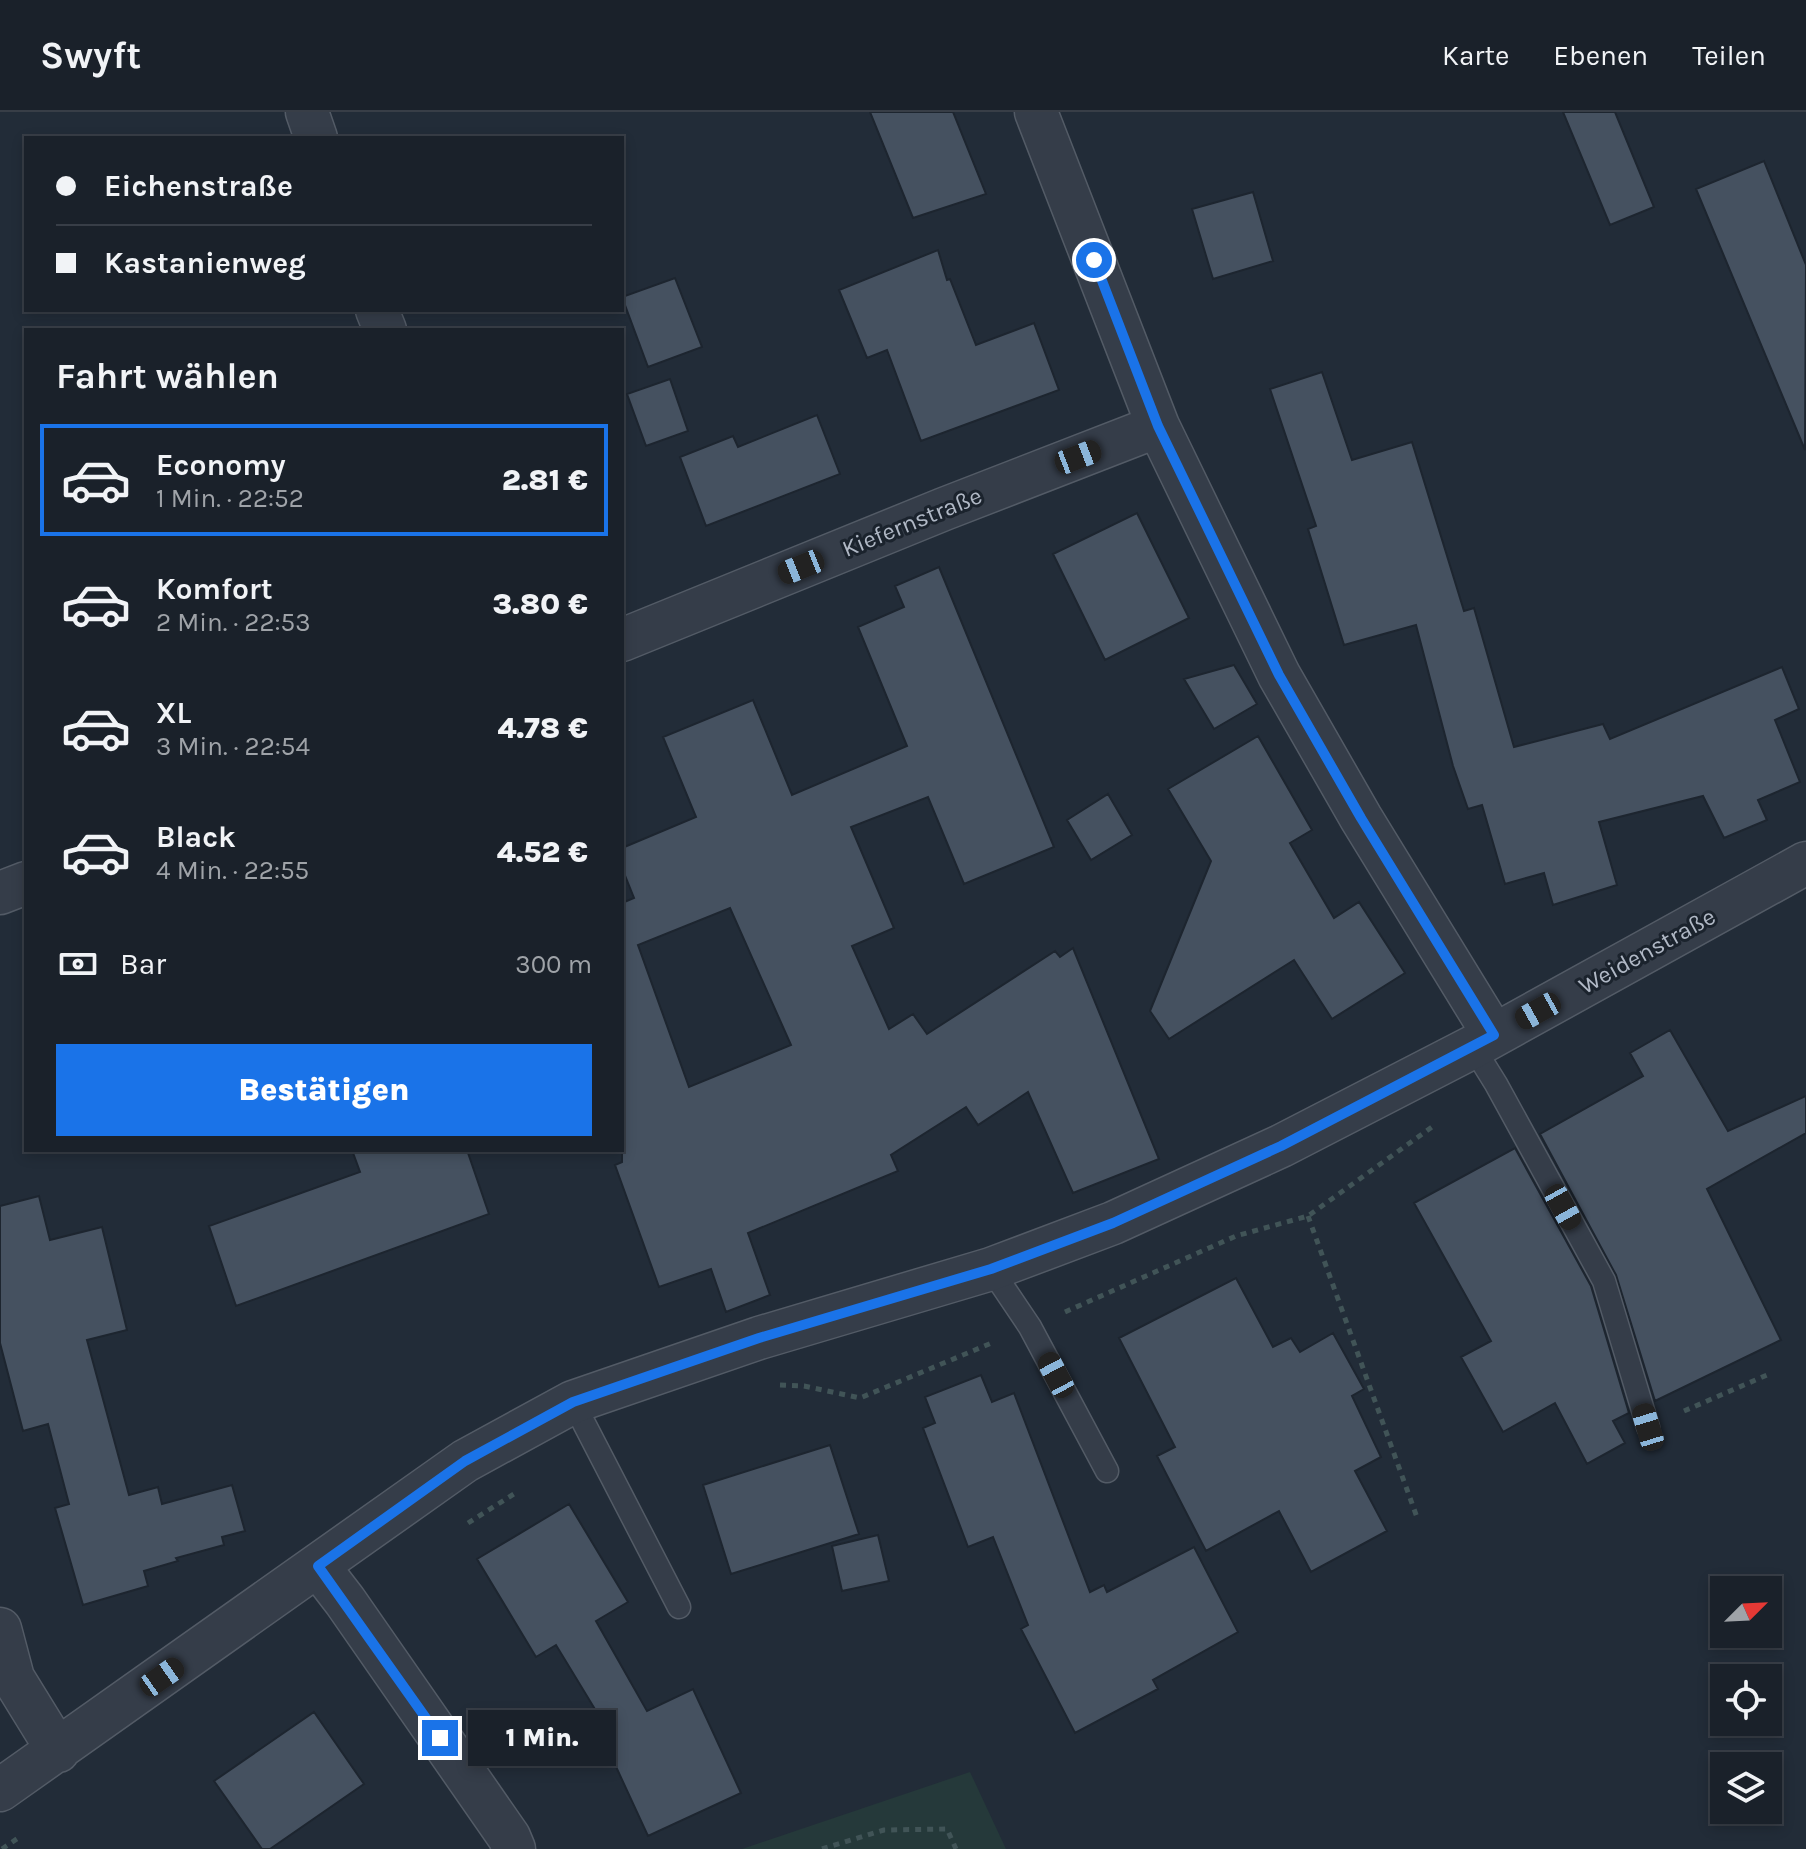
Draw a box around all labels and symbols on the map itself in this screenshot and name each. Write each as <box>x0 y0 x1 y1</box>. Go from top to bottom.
route start <box>1076 242 1112 278</box>
car <box>1051 437 1105 477</box>
street label: Kiefernstraße <box>838 481 986 563</box>
car <box>774 547 828 587</box>
street label: Weidenstraße <box>1574 902 1720 1000</box>
car <box>1511 989 1565 1033</box>
car <box>1541 1180 1585 1234</box>
car <box>1034 1348 1078 1402</box>
car <box>1630 1401 1666 1453</box>
north arrow <box>1710 1576 1782 1648</box>
car <box>135 1653 189 1701</box>
callout: 1 Min. <box>468 1710 616 1766</box>
route end <box>422 1720 458 1756</box>

